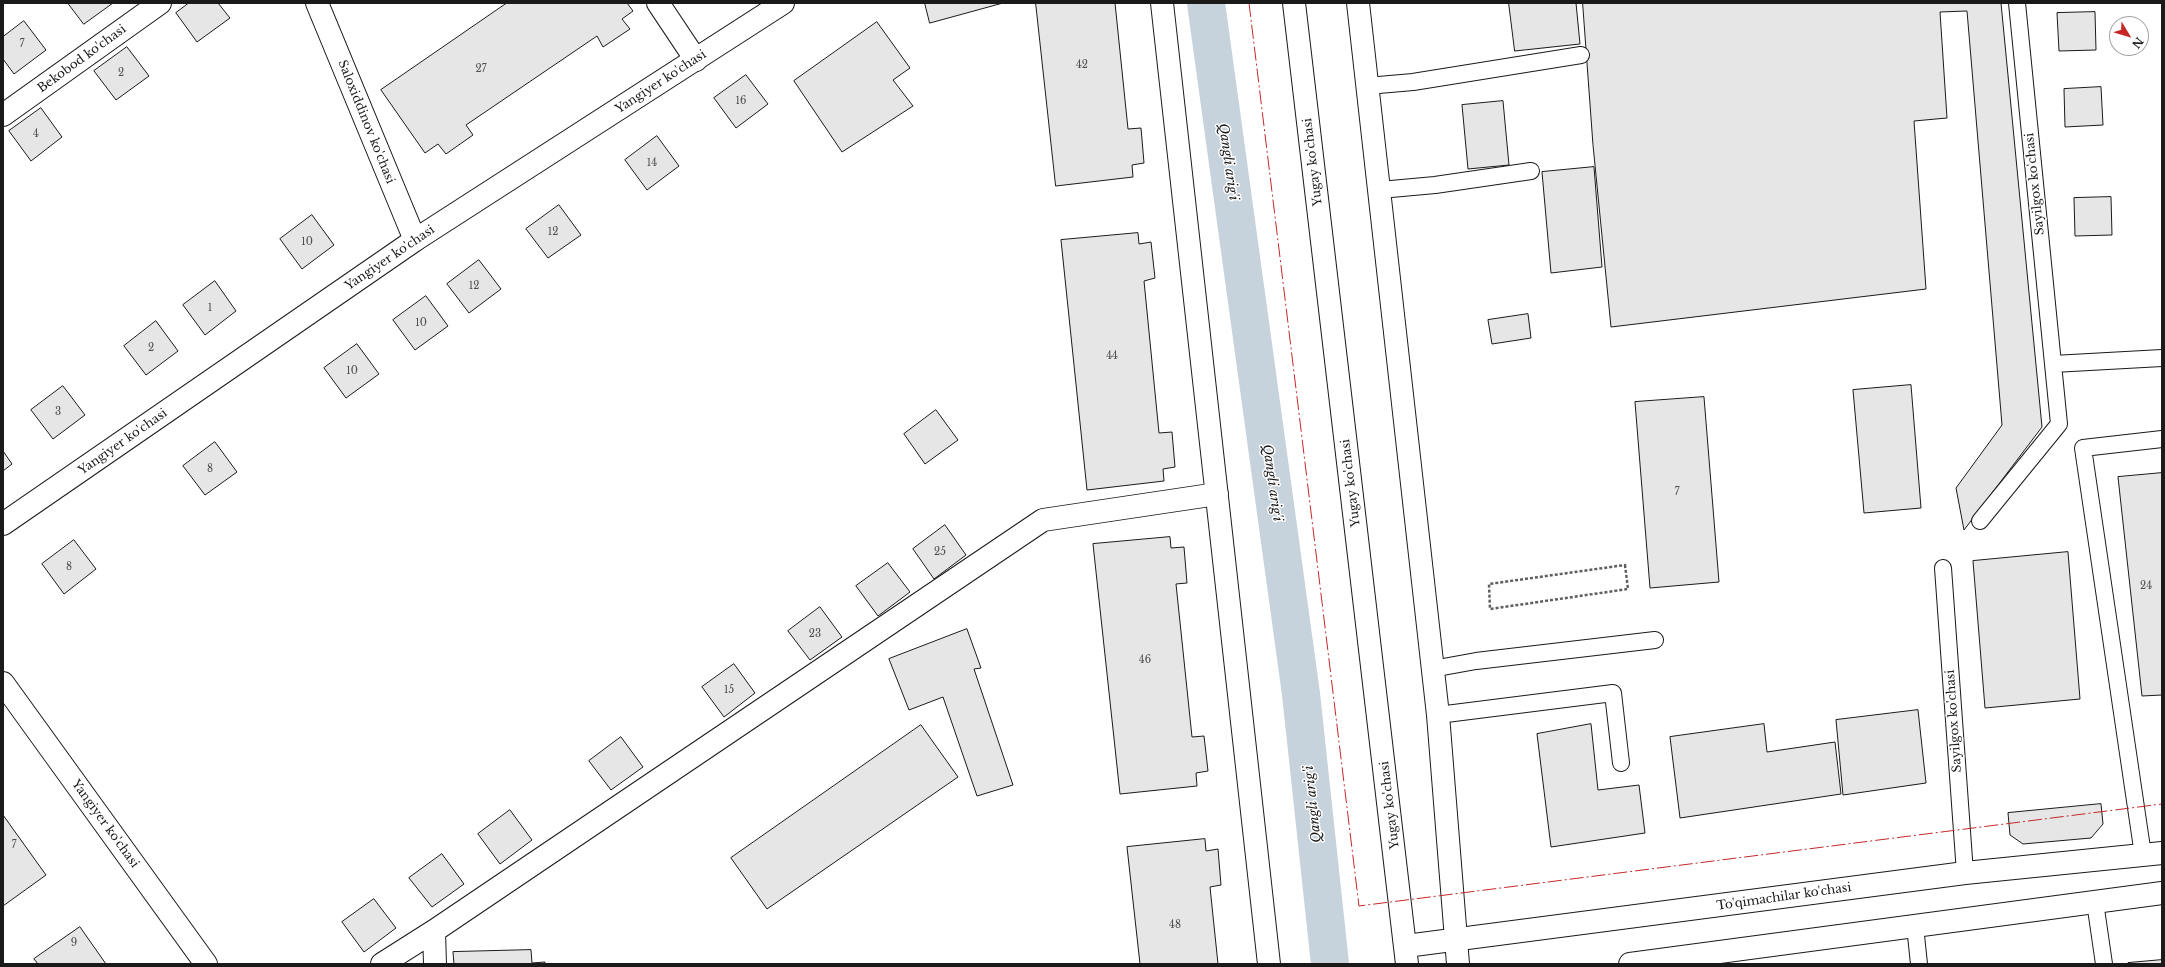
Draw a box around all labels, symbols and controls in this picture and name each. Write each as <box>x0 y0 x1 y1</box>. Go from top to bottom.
north arrow <box>2109 16 2149 56</box>
street label: Bekobod ko'chasi <box>35 22 129 96</box>
text: N <box>2129 34 2146 51</box>
house number: 7 <box>19 38 25 50</box>
street label: Yangiyer ko'chasi <box>613 47 709 117</box>
street label: Saloxiddinov ko'chasi <box>335 58 397 186</box>
house number: 42 <box>1076 59 1088 71</box>
house number: 27 <box>475 63 487 75</box>
house number: 2 <box>118 67 124 79</box>
house number: 16 <box>736 95 746 107</box>
street label: Yugay ko'chasi <box>1300 117 1326 207</box>
water label: Qangli arig'i <box>1215 122 1241 202</box>
house number: 4 <box>33 128 39 140</box>
street label: Sayilgox ko'chasi <box>2022 132 2048 236</box>
house number: 14 <box>647 157 657 169</box>
street label: Yangiyer ko'chasi <box>342 223 438 293</box>
house number: 12 <box>548 226 558 238</box>
house number: 10 <box>301 236 313 248</box>
house number: 12 <box>469 280 479 292</box>
house number: 1 <box>208 302 212 314</box>
house number: 10 <box>415 317 427 329</box>
house number: 2 <box>148 342 154 354</box>
house number: 44 <box>1106 350 1118 362</box>
house number: 10 <box>346 365 358 377</box>
house number: 3 <box>55 406 61 418</box>
street label: Yangiyer ko'chasi <box>76 406 170 478</box>
street label: Yugay ko'chasi <box>1338 438 1364 528</box>
water label: Qangli arig'i <box>1259 443 1285 523</box>
house number: 8 <box>207 463 213 475</box>
house number: 7 <box>1674 486 1680 498</box>
house number: 25 <box>934 546 946 558</box>
house number: 8 <box>66 561 72 573</box>
house number: 24 <box>2140 580 2152 592</box>
house number: 23 <box>809 628 821 640</box>
house number: 46 <box>1139 654 1151 666</box>
street label: Sayilgox ko'chasi <box>1943 669 1965 773</box>
house number: 15 <box>724 684 734 696</box>
street label: Yugay ko'chasi <box>1377 760 1403 850</box>
water label: Qangli arig'i <box>1301 765 1325 843</box>
street label: Yangiyer ko'chasi <box>68 777 142 871</box>
house number: 7 <box>11 839 17 851</box>
street label: To'qimachilar ko'chasi <box>1716 880 1852 914</box>
house number: 48 <box>1169 919 1181 931</box>
house number: 9 <box>71 937 77 949</box>

